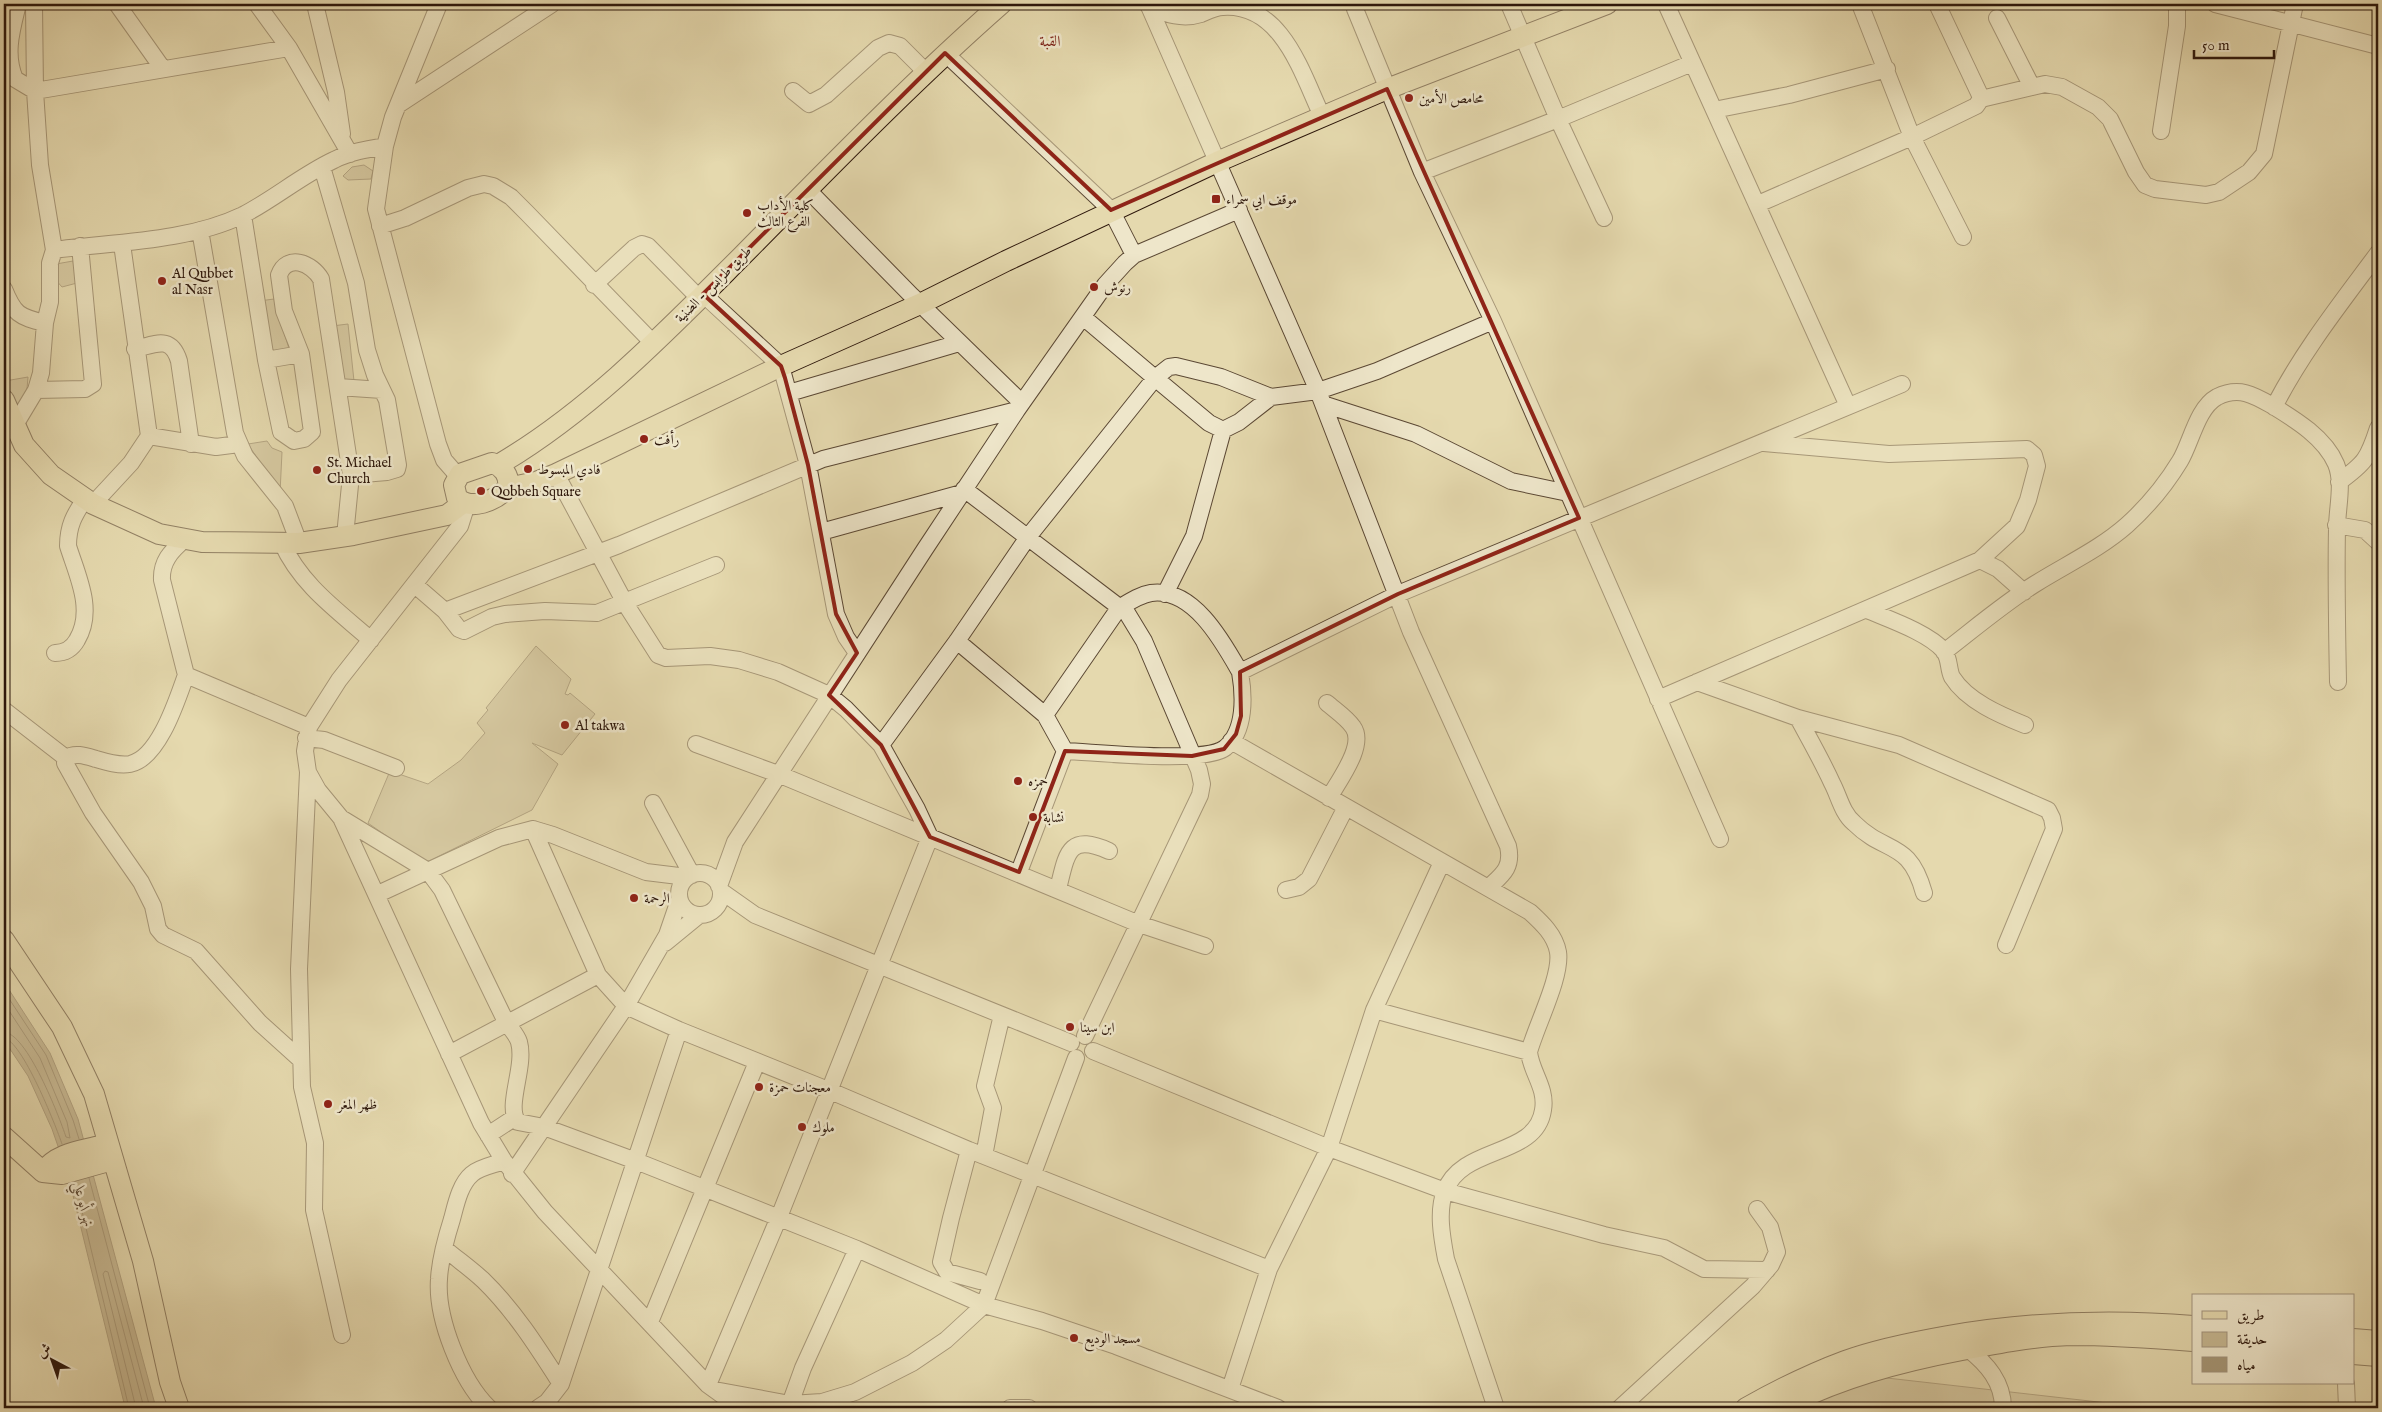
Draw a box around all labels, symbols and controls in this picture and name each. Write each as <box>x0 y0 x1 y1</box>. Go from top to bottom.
scale bar <box>2194 28 2274 60</box>
district label: القبة <box>1040 32 1060 51</box>
text: 50 m <box>2202 36 2230 55</box>
place label: محامص الأمين <box>1419 88 1484 108</box>
marker: محامص الأمين <box>1403 92 1415 104</box>
place label: موقف ابي سمراء <box>1226 191 1297 211</box>
marker: موقف ابي سمراء <box>1210 193 1222 205</box>
place label: كلية الأداب الفرع الثالث <box>757 195 814 233</box>
marker: كلية الأداب الفرع الثالث <box>741 207 753 219</box>
street label: طريق طرابس - الضنية <box>672 242 756 327</box>
place label: Al Qubbet al Nasr <box>171 265 233 299</box>
marker: Al Qubbet al Nasr <box>156 275 168 287</box>
place label: رنوش <box>1104 279 1131 297</box>
marker: رنوش <box>1088 281 1100 293</box>
place label: رأفت <box>654 429 679 449</box>
marker: رأفت <box>638 433 650 445</box>
place label: St. Michael Church <box>327 454 392 488</box>
place label: فادي المبسوط <box>538 461 601 481</box>
marker: فادي المبسوط <box>522 463 534 475</box>
marker: St. Michael Church <box>311 464 323 476</box>
place label: Qobbeh Square <box>491 483 581 501</box>
marker: Qobbeh Square <box>475 485 487 497</box>
place label: Al takwa <box>574 717 626 735</box>
marker: Al takwa <box>559 719 571 731</box>
place label: حمزه <box>1028 773 1048 791</box>
marker: حمزه <box>1012 775 1024 787</box>
place label: نشابة <box>1043 809 1064 827</box>
marker: نشابة <box>1027 811 1039 823</box>
place label: الرحمة <box>644 890 670 908</box>
marker: الرحمة <box>628 892 640 904</box>
place label: ابن سينا <box>1080 1019 1115 1037</box>
marker: ابن سينا <box>1064 1021 1076 1033</box>
place label: معجنات حمزة <box>769 1079 831 1097</box>
marker: معجنات حمزة <box>753 1081 765 1093</box>
place label: ظهر المغر <box>336 1096 377 1114</box>
marker: ظهر المغر <box>322 1098 334 1110</box>
place label: ملوك <box>812 1119 835 1137</box>
marker: ملوك <box>796 1121 808 1133</box>
water label: نهر أبو علي <box>64 1179 101 1230</box>
legend <box>2192 1294 2354 1384</box>
text: طريق <box>2237 1306 2264 1325</box>
place label: مسجد الوديع <box>1084 1330 1141 1352</box>
text: حديقة <box>2237 1330 2267 1349</box>
marker: مسجد الوديع <box>1068 1332 1080 1344</box>
north arrow <box>28 1334 78 1384</box>
text: ش <box>33 1340 55 1362</box>
text: مياه <box>2237 1356 2255 1375</box>

